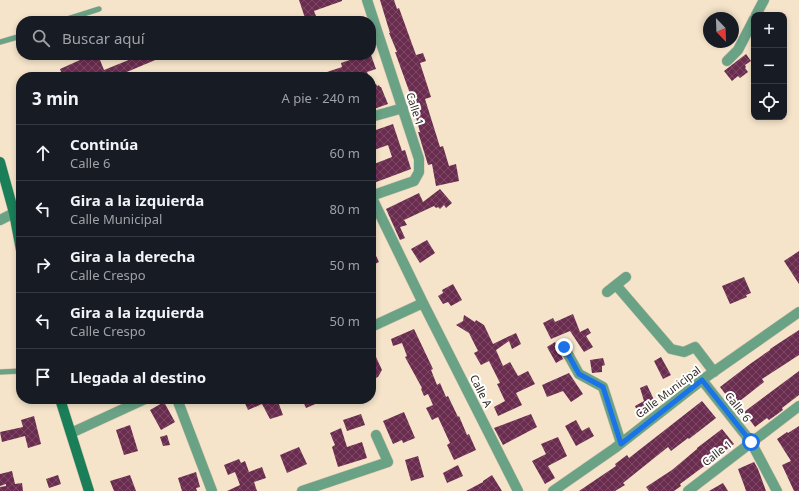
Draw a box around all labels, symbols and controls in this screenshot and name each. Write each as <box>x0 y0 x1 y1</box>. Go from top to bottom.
north arrow <box>703 12 739 48</box>
map controls <box>751 12 787 120</box>
button: + <box>751 12 787 48</box>
search box <box>16 16 376 60</box>
icon: search <box>30 27 52 49</box>
text: Buscar aquí <box>62 28 145 48</box>
button: − <box>751 48 787 84</box>
button: locate <box>751 84 787 120</box>
text: 3 min <box>32 87 79 110</box>
text: A pie · 240 m <box>282 89 360 107</box>
street label: Calle 1 <box>403 90 428 127</box>
text: Continúa <box>70 134 138 154</box>
icon: ahead <box>32 142 54 164</box>
text: 60 m <box>330 144 360 162</box>
text: Calle 6 <box>70 154 110 172</box>
text: Gira a la izquierda <box>70 190 204 210</box>
icon: left <box>32 198 54 220</box>
text: 80 m <box>330 200 360 218</box>
text: Calle Municipal <box>70 210 162 228</box>
text: Gira a la derecha <box>70 246 195 266</box>
icon: right <box>32 254 54 276</box>
text: 50 m <box>330 256 360 274</box>
text: Calle Crespo <box>70 266 146 284</box>
text: Gira a la izquierda <box>70 302 204 322</box>
icon: left <box>32 310 54 332</box>
text: 50 m <box>330 312 360 330</box>
text: Calle Crespo <box>70 322 146 340</box>
route end <box>555 338 573 356</box>
street label: Calle Municipal <box>632 362 703 421</box>
icon: arrive <box>32 366 54 388</box>
text: Llegada al destino <box>70 367 206 387</box>
street label: Calle A <box>467 372 496 411</box>
street label: Calle 6 <box>722 389 755 425</box>
route start <box>742 433 760 451</box>
street label: Calle 1 <box>699 436 735 469</box>

